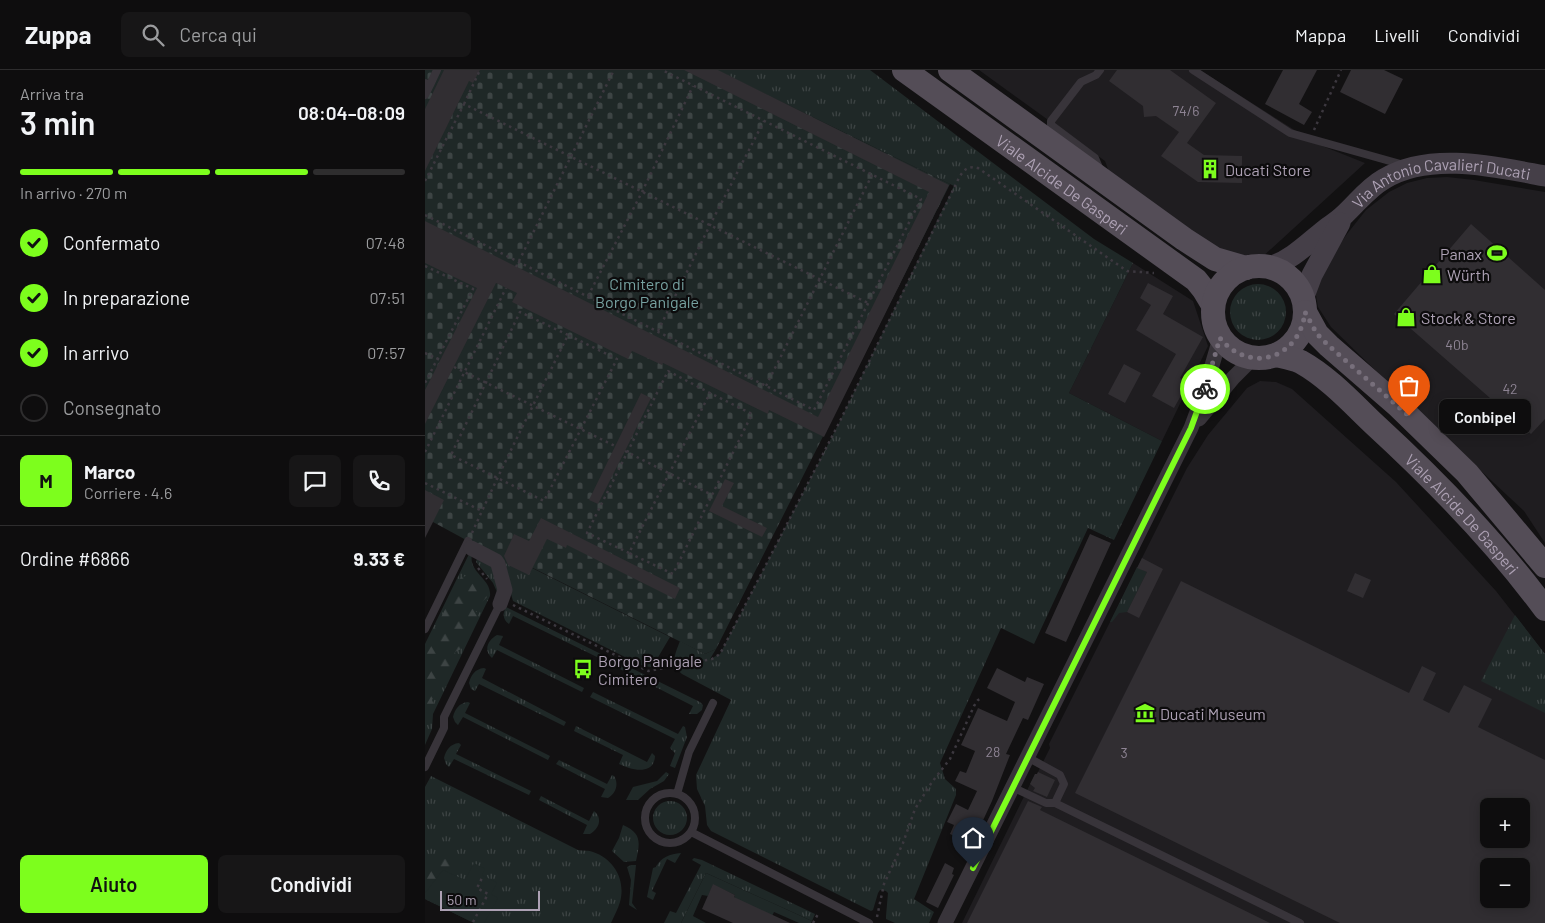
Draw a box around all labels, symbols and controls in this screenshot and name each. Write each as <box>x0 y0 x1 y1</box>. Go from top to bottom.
search box <box>121 12 471 57</box>
text: Zuppa <box>25 20 91 49</box>
icon: search <box>139 21 167 49</box>
text: Cerca qui <box>179 23 257 46</box>
text: Mappa <box>1295 24 1346 46</box>
text: Livelli <box>1374 24 1420 46</box>
text: Condividi <box>1448 24 1520 46</box>
text: Arriva tra <box>20 84 84 103</box>
text: 08:04–08:09 <box>298 101 405 124</box>
house number: 74/6 <box>1172 102 1200 119</box>
text: 3 min <box>20 103 96 141</box>
street label: Viale Alcide De Gasperi <box>993 130 1132 238</box>
street label: Via Antonio Cavalieri Ducati <box>1347 154 1532 211</box>
building icon: Ducati Store <box>1199 158 1221 180</box>
place label: Ducati Store <box>1225 160 1311 179</box>
text: In arrivo · 270 m <box>20 183 127 202</box>
icon: check <box>20 229 48 257</box>
text: Confermato <box>63 231 160 254</box>
text: 07:48 <box>366 233 405 252</box>
sports icon: Panax <box>1486 242 1508 264</box>
place label: Panax <box>1440 244 1482 263</box>
shop icon: Würth <box>1421 263 1443 285</box>
place label: Würth <box>1447 265 1490 284</box>
park label: Cimitero di Borgo Panigale <box>595 274 699 311</box>
icon: check <box>20 284 48 312</box>
text: In preparazione <box>63 286 190 309</box>
text: 07:51 <box>370 288 405 307</box>
shop icon: Stock & Store <box>1395 306 1417 328</box>
place label: Stock & Store <box>1421 308 1516 327</box>
house number: 40b <box>1445 336 1469 353</box>
icon: check <box>20 339 48 367</box>
text: In arrivo <box>63 341 129 364</box>
text: 07:57 <box>367 343 405 362</box>
courier <box>1180 364 1230 414</box>
pin <box>1388 365 1430 416</box>
icon: bag <box>1395 372 1423 400</box>
icon: bike <box>1191 375 1219 403</box>
house number: 42 <box>1502 380 1518 397</box>
text: Consegnato <box>63 396 161 419</box>
callout: Conbipel <box>1439 398 1531 434</box>
text: Conbipel <box>1454 407 1516 426</box>
street label: Viale Alcide De Gasperi <box>1402 449 1523 578</box>
button: chat <box>289 455 341 507</box>
button: phone <box>353 455 405 507</box>
text: Marco <box>84 460 135 483</box>
text: M <box>39 469 53 492</box>
text: Corriere · 4.6 <box>84 483 172 502</box>
text: Ordine #6866 <box>20 547 130 570</box>
text: 9.33 € <box>353 547 405 570</box>
place label: Borgo Panigale Cimitero <box>598 651 702 688</box>
bus stop icon: Borgo Panigale Cimitero <box>572 658 594 680</box>
museum icon: Ducati Museum <box>1134 702 1156 724</box>
place label: Ducati Museum <box>1160 704 1266 723</box>
house number: 28 <box>986 743 1000 760</box>
house number: 3 <box>1120 744 1128 761</box>
map controls <box>1480 798 1530 908</box>
button: + <box>1480 798 1530 848</box>
pin <box>952 817 994 868</box>
icon: home <box>959 824 987 852</box>
button: Aiuto <box>20 855 208 913</box>
button: Condividi <box>218 855 405 913</box>
button: − <box>1480 858 1530 908</box>
scale bar <box>440 888 540 911</box>
text: 50 m <box>447 891 476 908</box>

